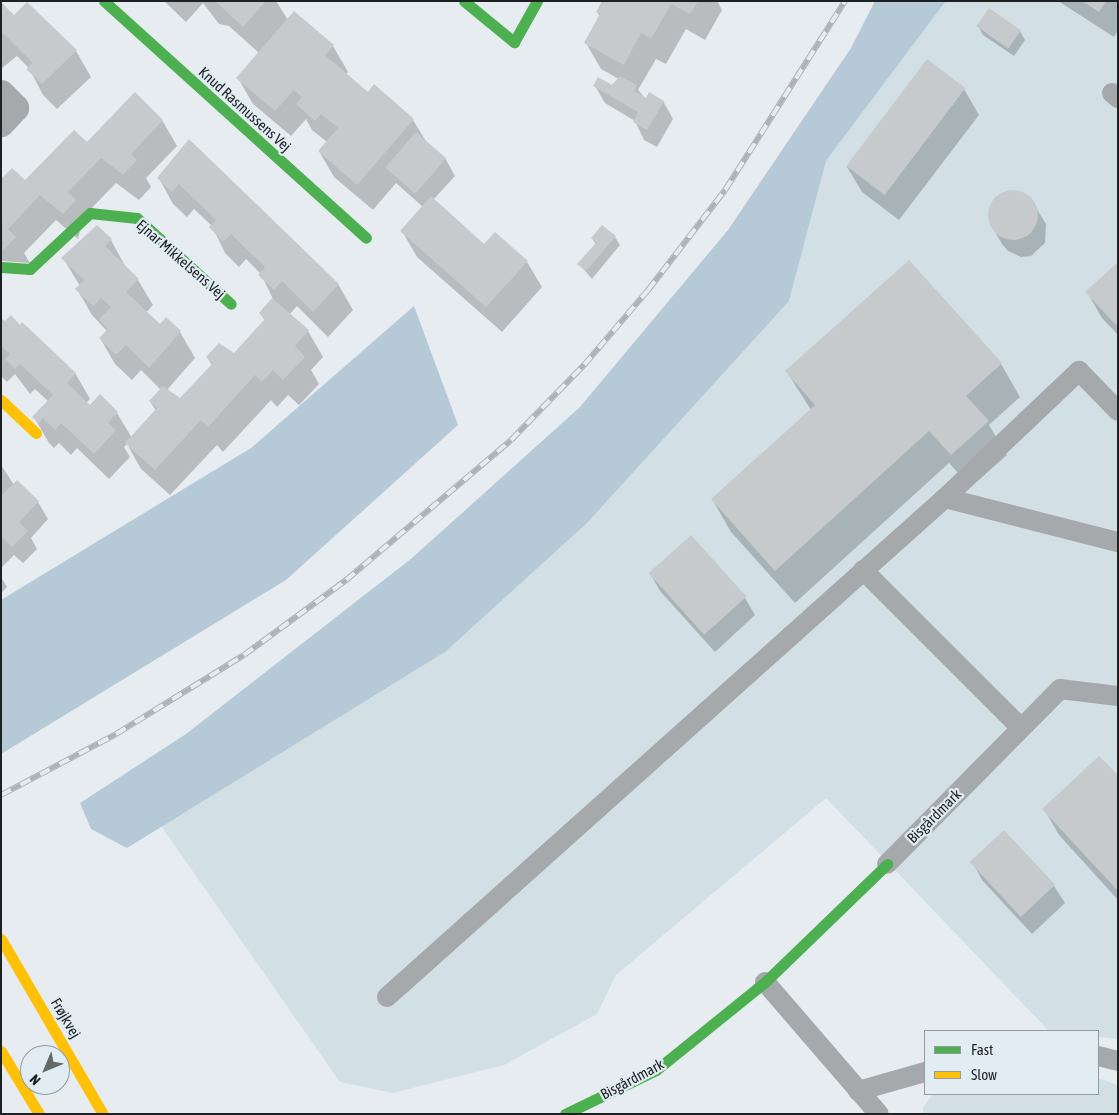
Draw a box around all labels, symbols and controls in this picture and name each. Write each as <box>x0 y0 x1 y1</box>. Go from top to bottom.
street label: Knud Rasmussens Vej <box>195 63 295 155</box>
street label: Ejnar Mikkelsens Vej <box>133 216 229 302</box>
street label: Bisgårdmark <box>903 785 965 847</box>
street label: Frøjkvej <box>47 995 85 1041</box>
legend <box>924 1030 1099 1095</box>
text: Fast <box>971 1041 993 1058</box>
north arrow <box>20 1045 70 1095</box>
street label: Bisgårdmark <box>597 1055 667 1103</box>
text: Slow <box>971 1066 997 1083</box>
text: N <box>27 1071 44 1088</box>

